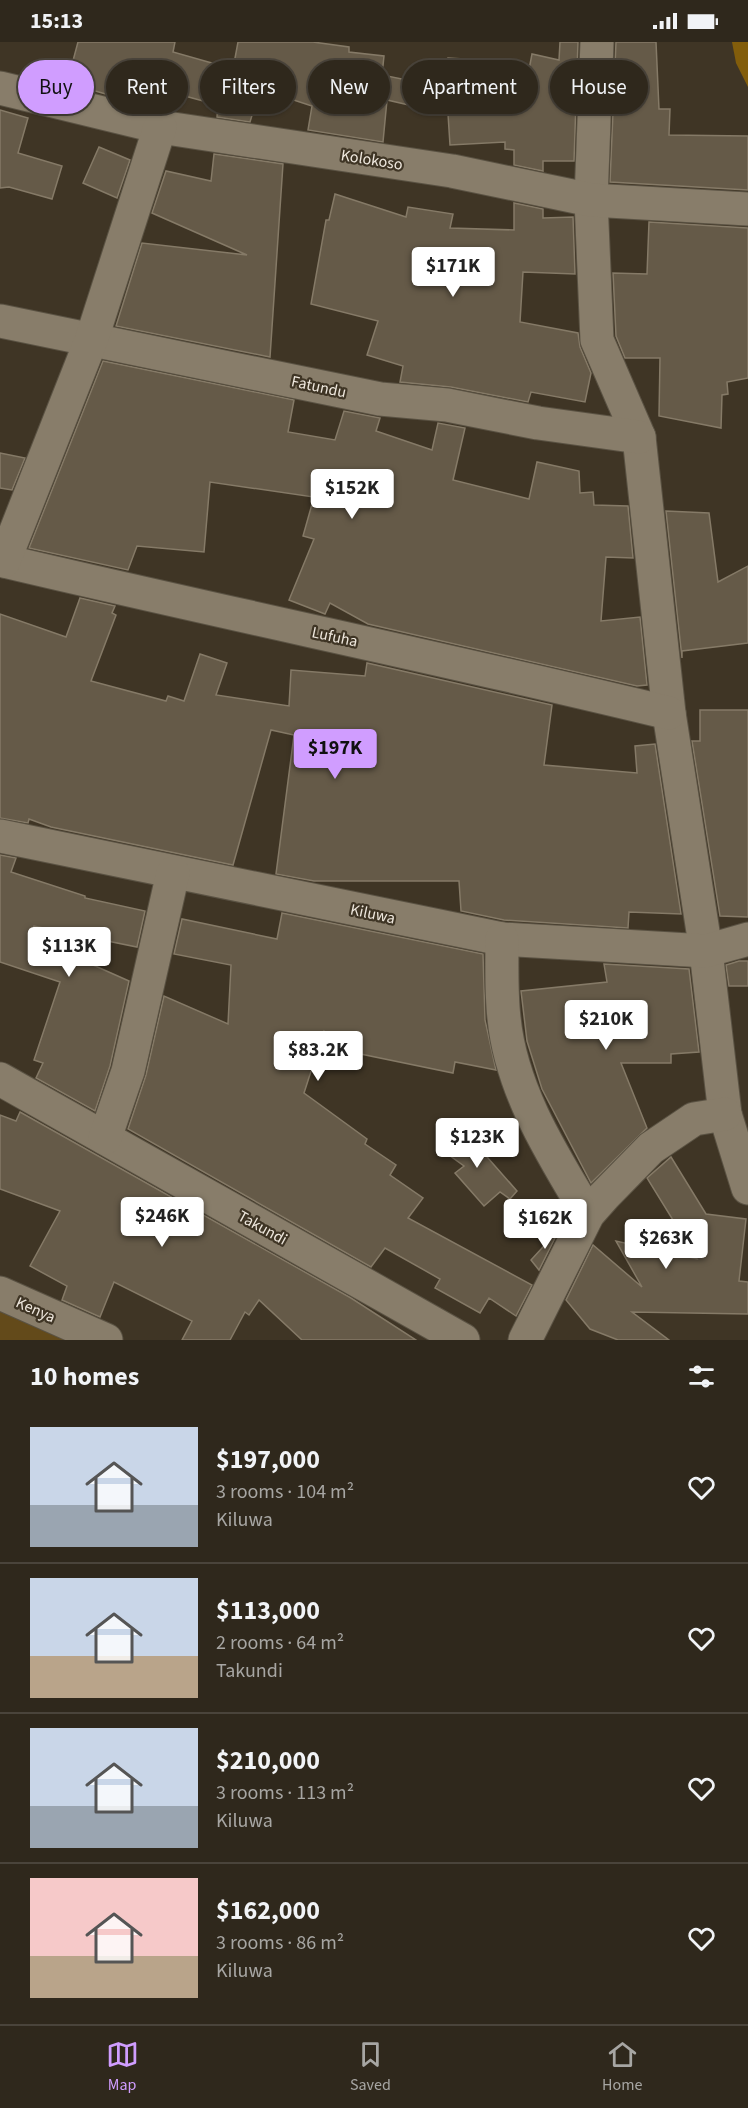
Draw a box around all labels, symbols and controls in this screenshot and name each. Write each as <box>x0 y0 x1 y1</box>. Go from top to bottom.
text: 15:13 <box>30 5 83 37</box>
chip: Buy <box>18 60 94 114</box>
chip: Rent <box>106 60 188 114</box>
chip: Filters <box>200 60 296 114</box>
chip: New <box>308 60 390 114</box>
chip: Apartment <box>402 60 538 114</box>
chip: House <box>550 60 648 114</box>
street label: Kolokoso <box>339 144 404 176</box>
pin: $171K <box>411 247 495 298</box>
text: $171K <box>426 252 480 280</box>
street label: Fatundu <box>289 370 348 404</box>
pin: $152K <box>310 469 394 520</box>
text: $152K <box>325 474 379 502</box>
street label: Lufuha <box>310 621 360 653</box>
pin: $197K <box>293 729 377 780</box>
text: $197K <box>308 734 362 762</box>
street label: Kiluwa <box>348 898 397 929</box>
pin: $113K <box>27 927 111 978</box>
text: $113K <box>42 932 96 960</box>
pin: $210K <box>564 1000 648 1051</box>
text: $210K <box>579 1005 633 1033</box>
pin: $83.2K <box>269 1031 367 1082</box>
text: $83.2K <box>288 1036 348 1064</box>
pin: $123K <box>435 1118 519 1169</box>
text: $123K <box>450 1123 504 1151</box>
pin: $246K <box>120 1197 204 1248</box>
pin: $162K <box>503 1199 587 1250</box>
text: $246K <box>135 1202 189 1230</box>
text: $162K <box>518 1204 572 1232</box>
street label: Takundi <box>234 1205 291 1250</box>
pin: $263K <box>624 1219 708 1270</box>
text: $263K <box>639 1224 693 1252</box>
street label: Kenya <box>12 1292 59 1328</box>
text: 10 homes <box>30 1358 139 1395</box>
icon: filters <box>685 1360 718 1393</box>
text: $197,000 <box>216 1441 320 1478</box>
icon: home <box>78 1451 150 1523</box>
icon: heart <box>685 1471 718 1504</box>
text: 3 rooms · 104 m² <box>216 1478 354 1506</box>
text: Kiluwa <box>216 1506 273 1534</box>
text: $113,000 <box>216 1592 320 1629</box>
icon: home <box>78 1602 150 1674</box>
icon: heart <box>685 1622 718 1655</box>
text: 2 rooms · 64 m² <box>216 1629 344 1657</box>
text: Takundi <box>216 1657 283 1685</box>
text: $210,000 <box>216 1742 320 1779</box>
icon: home <box>78 1752 150 1824</box>
icon: heart <box>685 1772 718 1805</box>
text: 3 rooms · 113 m² <box>216 1779 354 1807</box>
text: Kiluwa <box>216 1807 273 1835</box>
text: $162,000 <box>216 1892 320 1929</box>
icon: home <box>78 1902 150 1974</box>
icon: heart <box>685 1922 718 1955</box>
text: 3 rooms · 86 m² <box>216 1929 344 1957</box>
text: Kiluwa <box>216 1957 273 1985</box>
tab: Map <box>106 2038 139 2096</box>
tab: Saved <box>350 2038 391 2096</box>
tab: Home <box>602 2038 642 2096</box>

